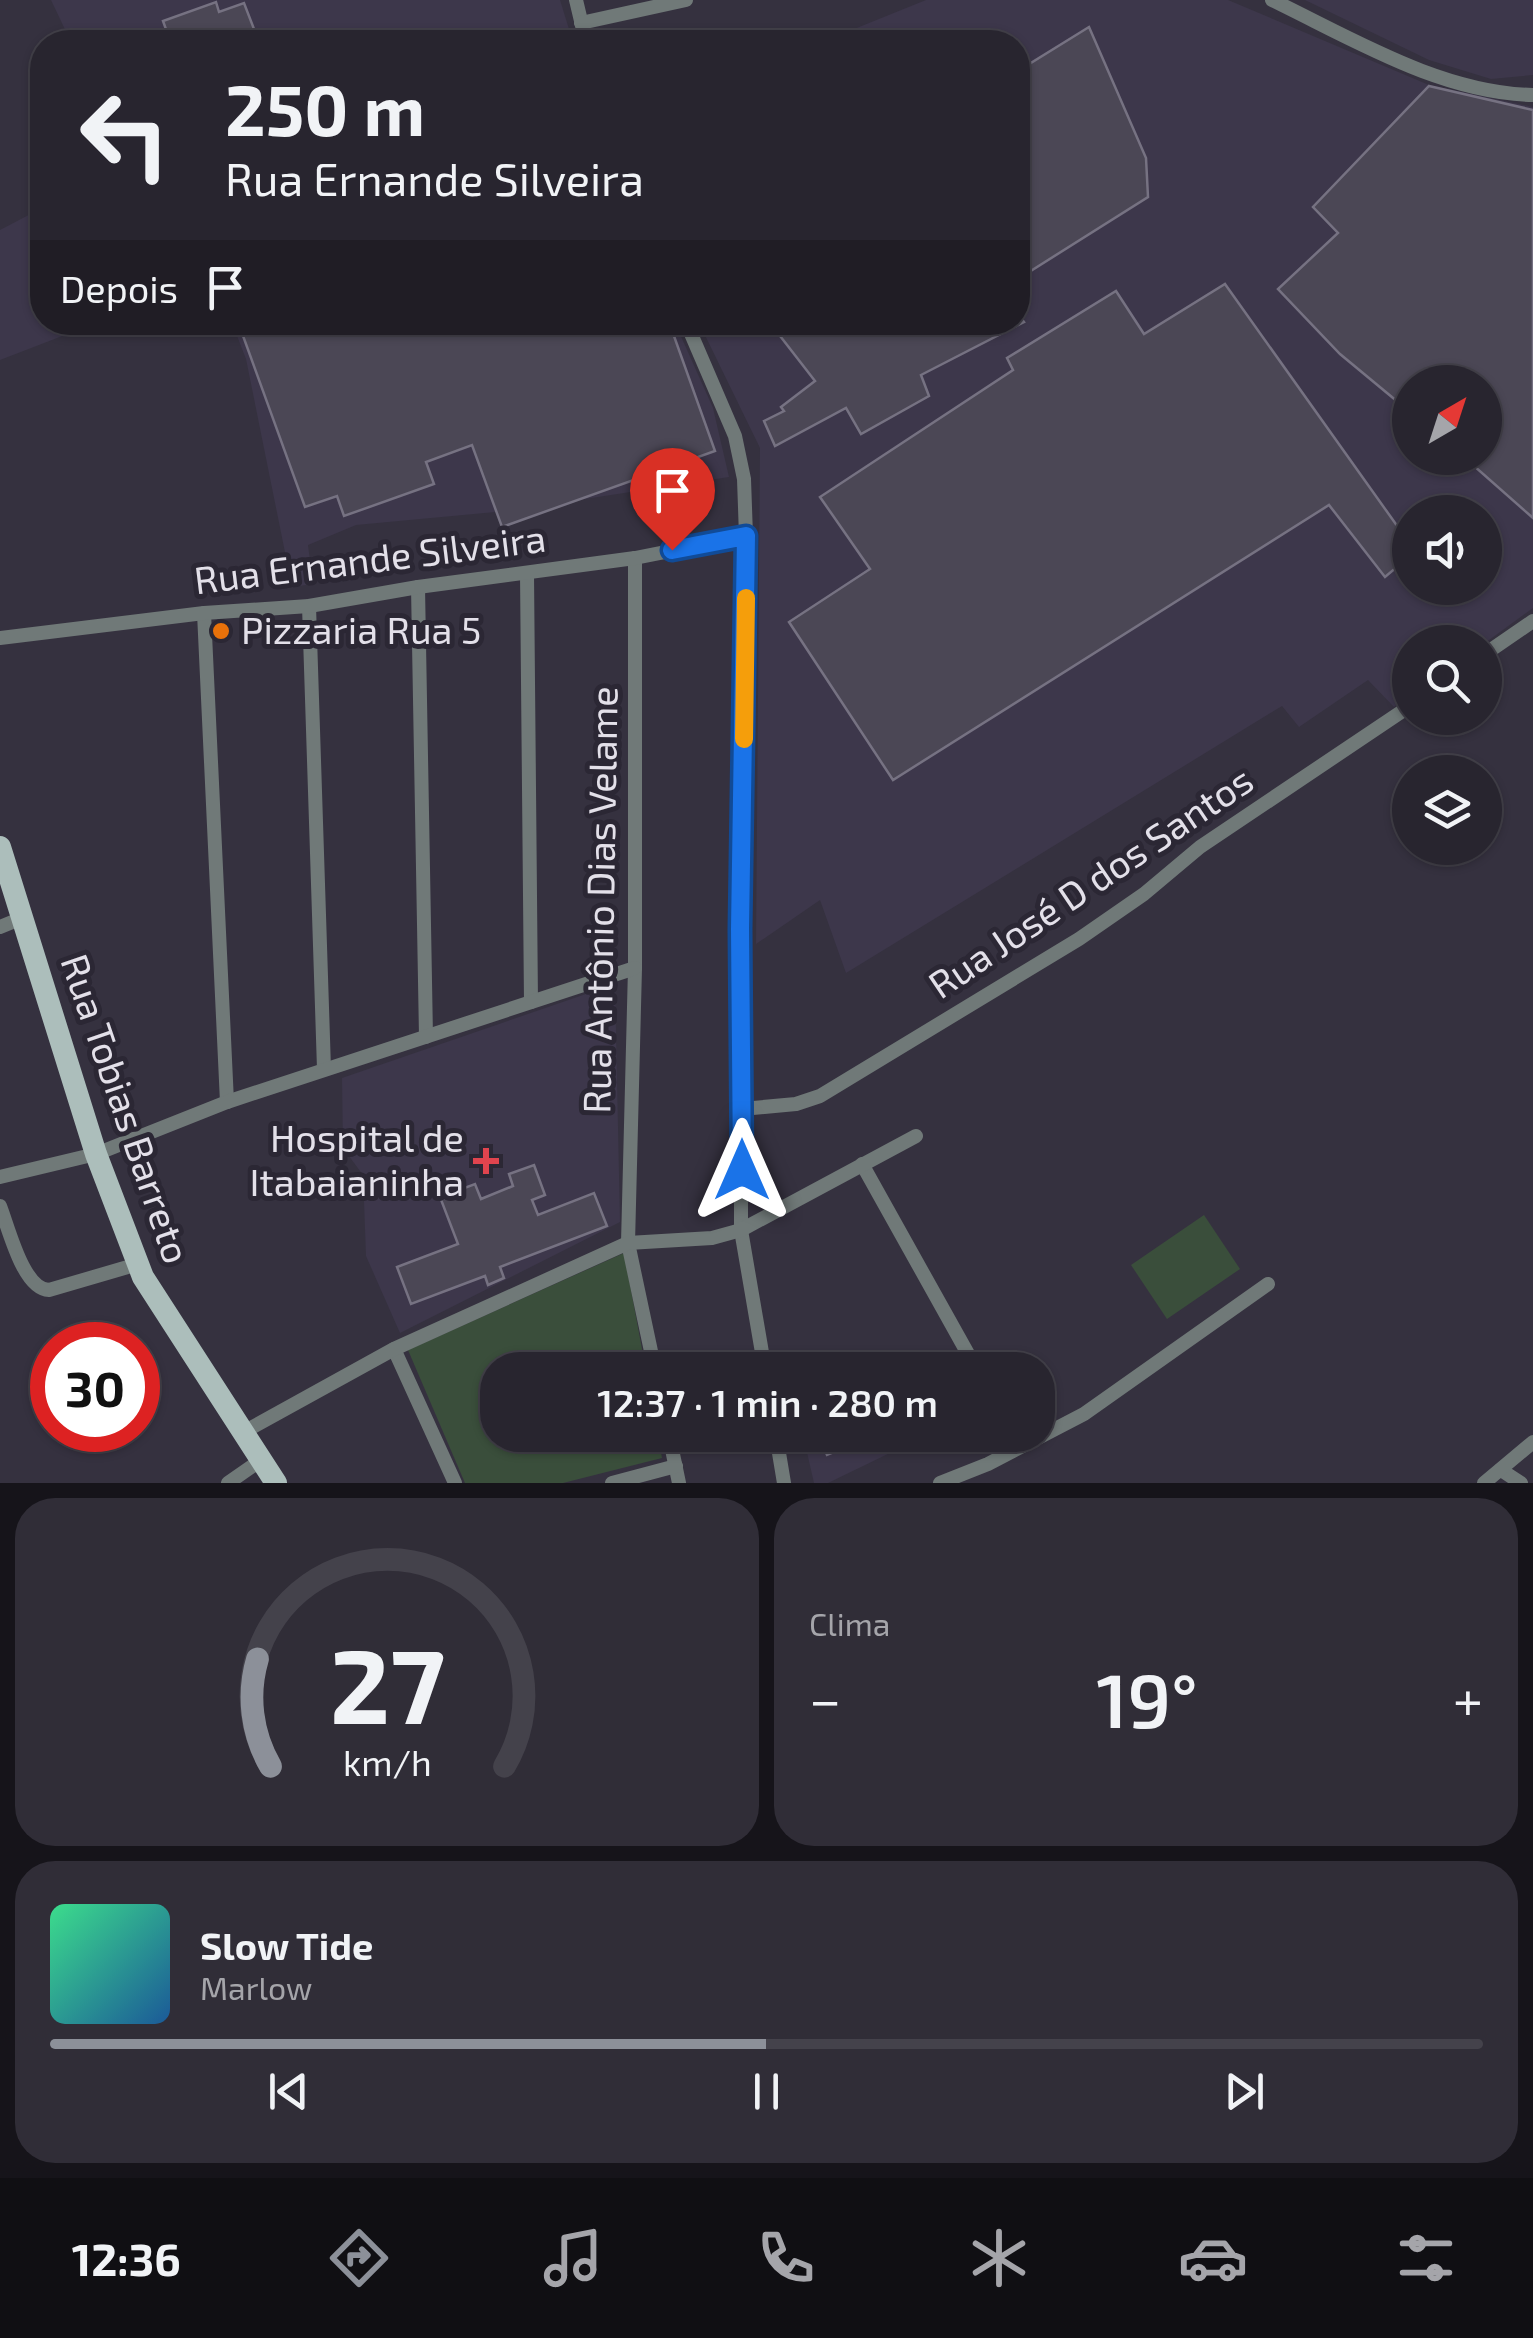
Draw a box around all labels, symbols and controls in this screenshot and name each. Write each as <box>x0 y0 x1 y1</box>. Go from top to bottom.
text: 250 m <box>225 66 425 150</box>
icon: left <box>60 70 190 200</box>
text: Rua Ernande Silveira <box>225 151 644 205</box>
icon: arrive <box>198 260 253 315</box>
text: Depois <box>60 265 178 311</box>
north arrow <box>1392 365 1502 475</box>
map controls <box>1392 365 1502 865</box>
pin <box>630 448 715 551</box>
icon: arrive <box>645 463 700 518</box>
button: sound <box>1392 495 1502 605</box>
street label: Rua Ernande Silveira <box>191 514 548 602</box>
place label: Pizzaria Rua 5 <box>241 606 481 652</box>
marker: Pizzaria Rua 5 <box>210 620 232 642</box>
button: search <box>1392 625 1502 735</box>
street label: Rua Antônio Dias Velame <box>572 686 626 1114</box>
button: layers <box>1392 755 1502 865</box>
street label: Rua José D dos Santos <box>919 756 1261 1007</box>
street label: Rua Tobias Barreto <box>52 948 201 1269</box>
place label: Hospital de Itabaianinha <box>249 1114 464 1204</box>
position arrow <box>690 1118 794 1222</box>
marker: Hospital de Itabaianinha <box>473 1148 499 1174</box>
speed limit sign: 30 <box>30 1322 160 1452</box>
text: 12:37 · 1 min · 280 m <box>597 1379 938 1425</box>
text: Clima <box>809 1604 890 1642</box>
text: 27 <box>329 1620 445 1745</box>
text: 19° <box>1096 1653 1198 1743</box>
text: − <box>809 1665 841 1731</box>
text: + <box>1453 1665 1483 1731</box>
text: km/h <box>343 1740 431 1783</box>
text: Slow Tide <box>200 1922 373 1968</box>
text: Marlow <box>200 1968 312 2006</box>
icon: previous <box>261 2064 316 2119</box>
icon: pause <box>739 2064 794 2119</box>
icon: next <box>1217 2064 1272 2119</box>
icon: directions <box>324 2223 394 2293</box>
icon: music <box>538 2223 608 2293</box>
icon: phone <box>751 2223 821 2293</box>
icon: climate <box>964 2223 1034 2293</box>
icon: car <box>1178 2223 1248 2293</box>
icon: filters <box>1391 2223 1461 2293</box>
text: 12:36 <box>72 2231 181 2285</box>

